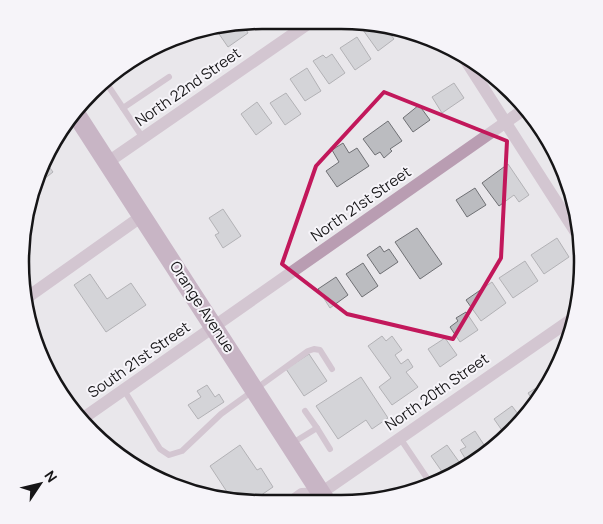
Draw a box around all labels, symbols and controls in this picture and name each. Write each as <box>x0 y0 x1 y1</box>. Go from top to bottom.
street label: North 22nd Street <box>131 42 245 131</box>
street label: North 21st Street <box>306 161 415 246</box>
street label: Orange Avenue <box>165 257 240 357</box>
street label: South 21st Street <box>83 316 194 403</box>
street label: North 20th Street <box>381 348 493 435</box>
north arrow <box>15 459 65 509</box>
text: N <box>40 467 62 486</box>

